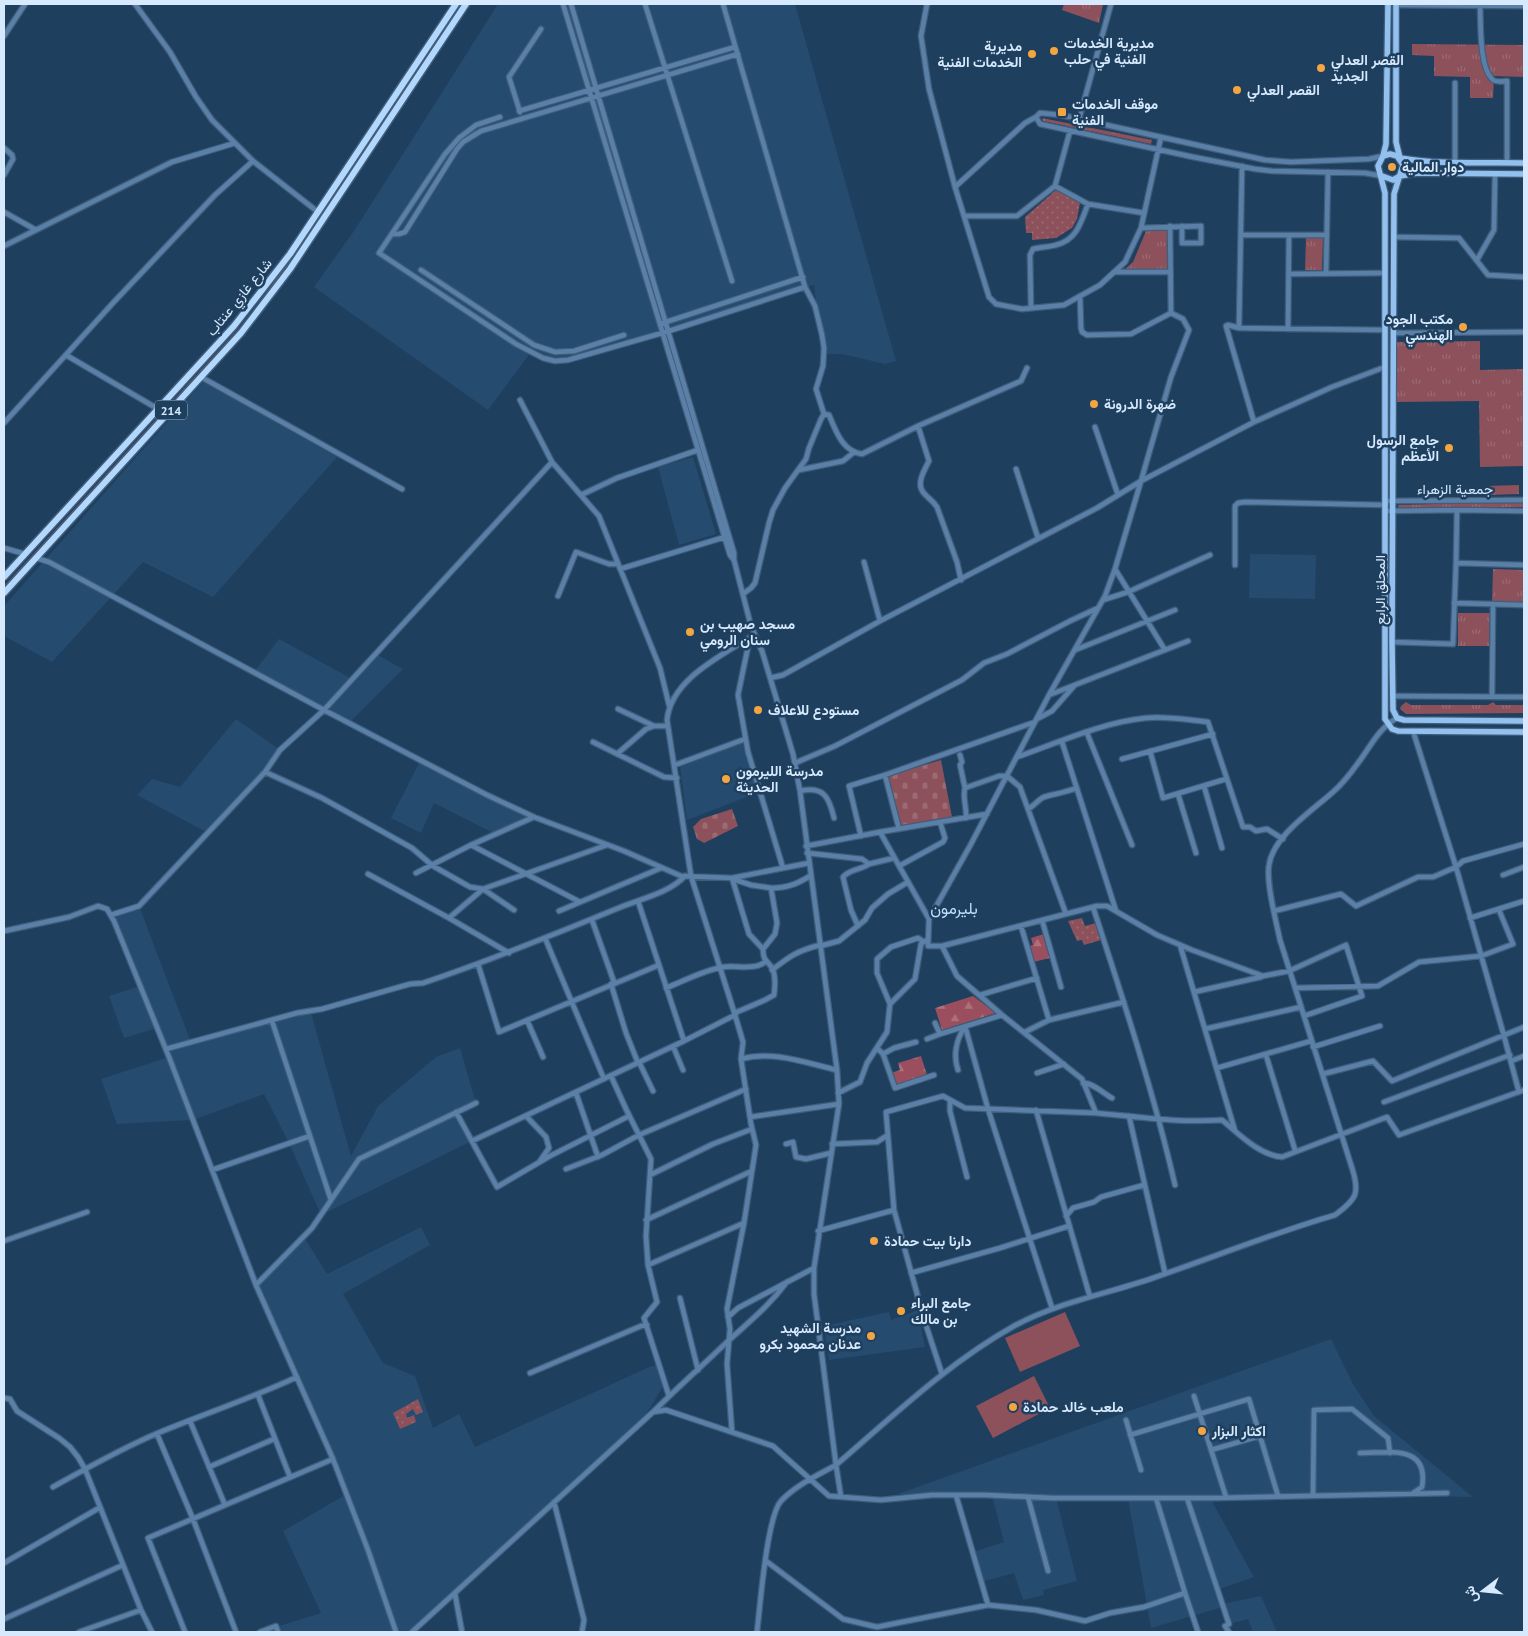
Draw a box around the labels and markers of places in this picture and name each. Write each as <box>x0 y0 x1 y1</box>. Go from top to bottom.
place label: مديرية الخدمات الفنية في حلب <box>1064 34 1155 71</box>
place label: مديرية الخدمات الفنية <box>937 37 1022 71</box>
marker: مديرية الخدمات الفنية في حلب <box>1048 45 1060 57</box>
marker: مديرية الخدمات الفنية <box>1026 48 1038 60</box>
place label: القصر العدلي الجديد <box>1331 51 1404 85</box>
marker: القصر العدلي الجديد <box>1315 62 1327 74</box>
place label: القصر العدلي <box>1247 81 1320 102</box>
marker: القصر العدلي <box>1231 84 1243 96</box>
place label: موقف الخدمات الفنية <box>1072 95 1158 129</box>
marker: موقف الخدمات الفنية <box>1056 106 1068 118</box>
place label: دوار المالية <box>1402 158 1464 176</box>
marker: دوار المالية <box>1386 161 1398 173</box>
place label: مكتب الجود الهندسي <box>1386 310 1453 347</box>
marker: مكتب الجود الهندسي <box>1457 321 1469 333</box>
place label: ضهرة الدرونة <box>1104 395 1176 413</box>
marker: ضهرة الدرونة <box>1088 398 1100 410</box>
place label: جامع الرسول الأعظم <box>1367 431 1439 465</box>
marker: جامع الرسول الأعظم <box>1443 442 1455 454</box>
place label: مسجد صهيب بن سنان الرومي <box>700 615 796 652</box>
marker: مسجد صهيب بن سنان الرومي <box>684 626 696 638</box>
place label: مستودع للاعلاف <box>768 701 860 720</box>
marker: مستودع للاعلاف <box>752 704 764 716</box>
place label: مدرسة الليرمون الحديثة <box>736 762 824 796</box>
marker: مدرسة الليرمون الحديثة <box>720 773 732 785</box>
place label: دارنا بيت حمادة <box>884 1232 971 1250</box>
marker: دارنا بيت حمادة <box>868 1235 880 1247</box>
place label: جامع البراء بن مالك <box>911 1294 971 1328</box>
marker: جامع البراء بن مالك <box>895 1305 907 1317</box>
place label: مدرسة الشهيد عدنان محمود بكرو <box>759 1319 861 1353</box>
marker: مدرسة الشهيد عدنان محمود بكرو <box>865 1330 877 1342</box>
place label: ملعب خالد حمادة <box>1023 1398 1124 1416</box>
marker: ملعب خالد حمادة <box>1007 1401 1019 1413</box>
place label: اكثار البزار <box>1211 1422 1266 1440</box>
marker: اكثار البزار <box>1196 1425 1208 1437</box>

